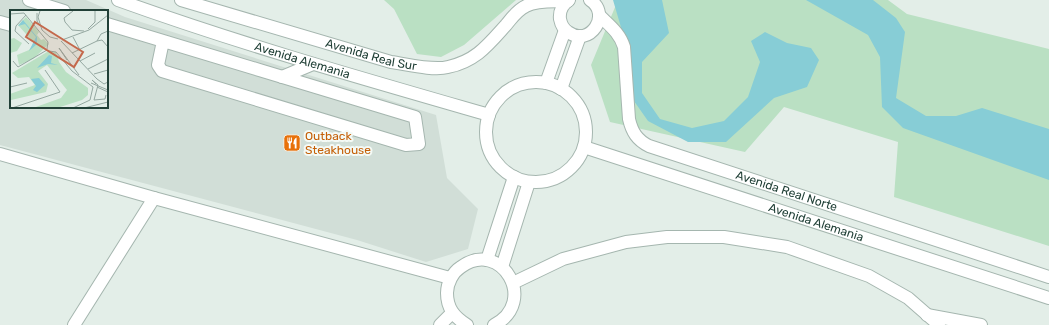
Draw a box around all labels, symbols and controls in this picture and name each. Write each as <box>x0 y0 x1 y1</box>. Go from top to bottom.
inset map <box>10 10 108 108</box>
street label: Avenida Real Sur <box>324 36 418 73</box>
street label: Avenida Alemania <box>253 39 352 81</box>
place label: Outback Steakhouse <box>305 129 371 157</box>
restaurant icon: Outback Steakhouse <box>282 133 302 153</box>
street label: Avenida Real Norte <box>734 168 839 214</box>
street label: Avenida Alemania <box>767 200 865 244</box>

